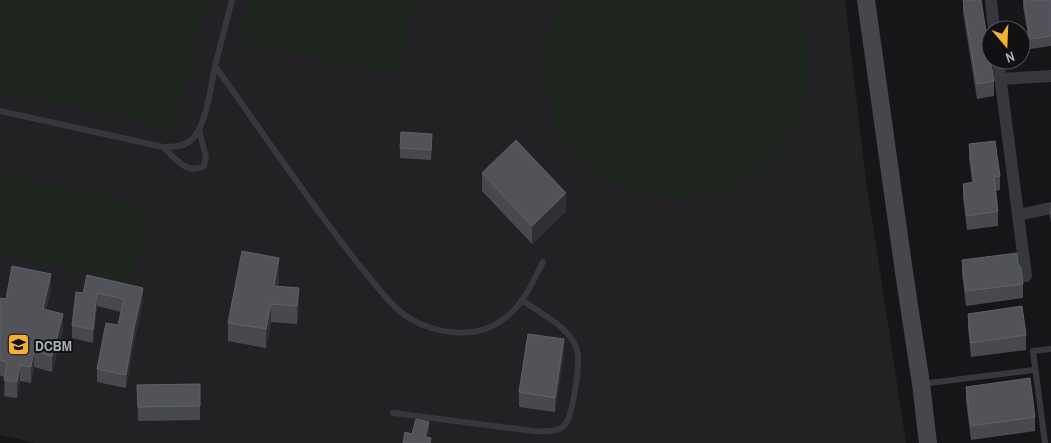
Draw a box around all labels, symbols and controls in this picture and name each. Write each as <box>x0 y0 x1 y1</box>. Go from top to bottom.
north arrow <box>981 20 1031 70</box>
text: N <box>1003 47 1017 67</box>
school or university icon: DCBM <box>7 333 31 357</box>
place label: DCBM <box>35 335 72 356</box>

